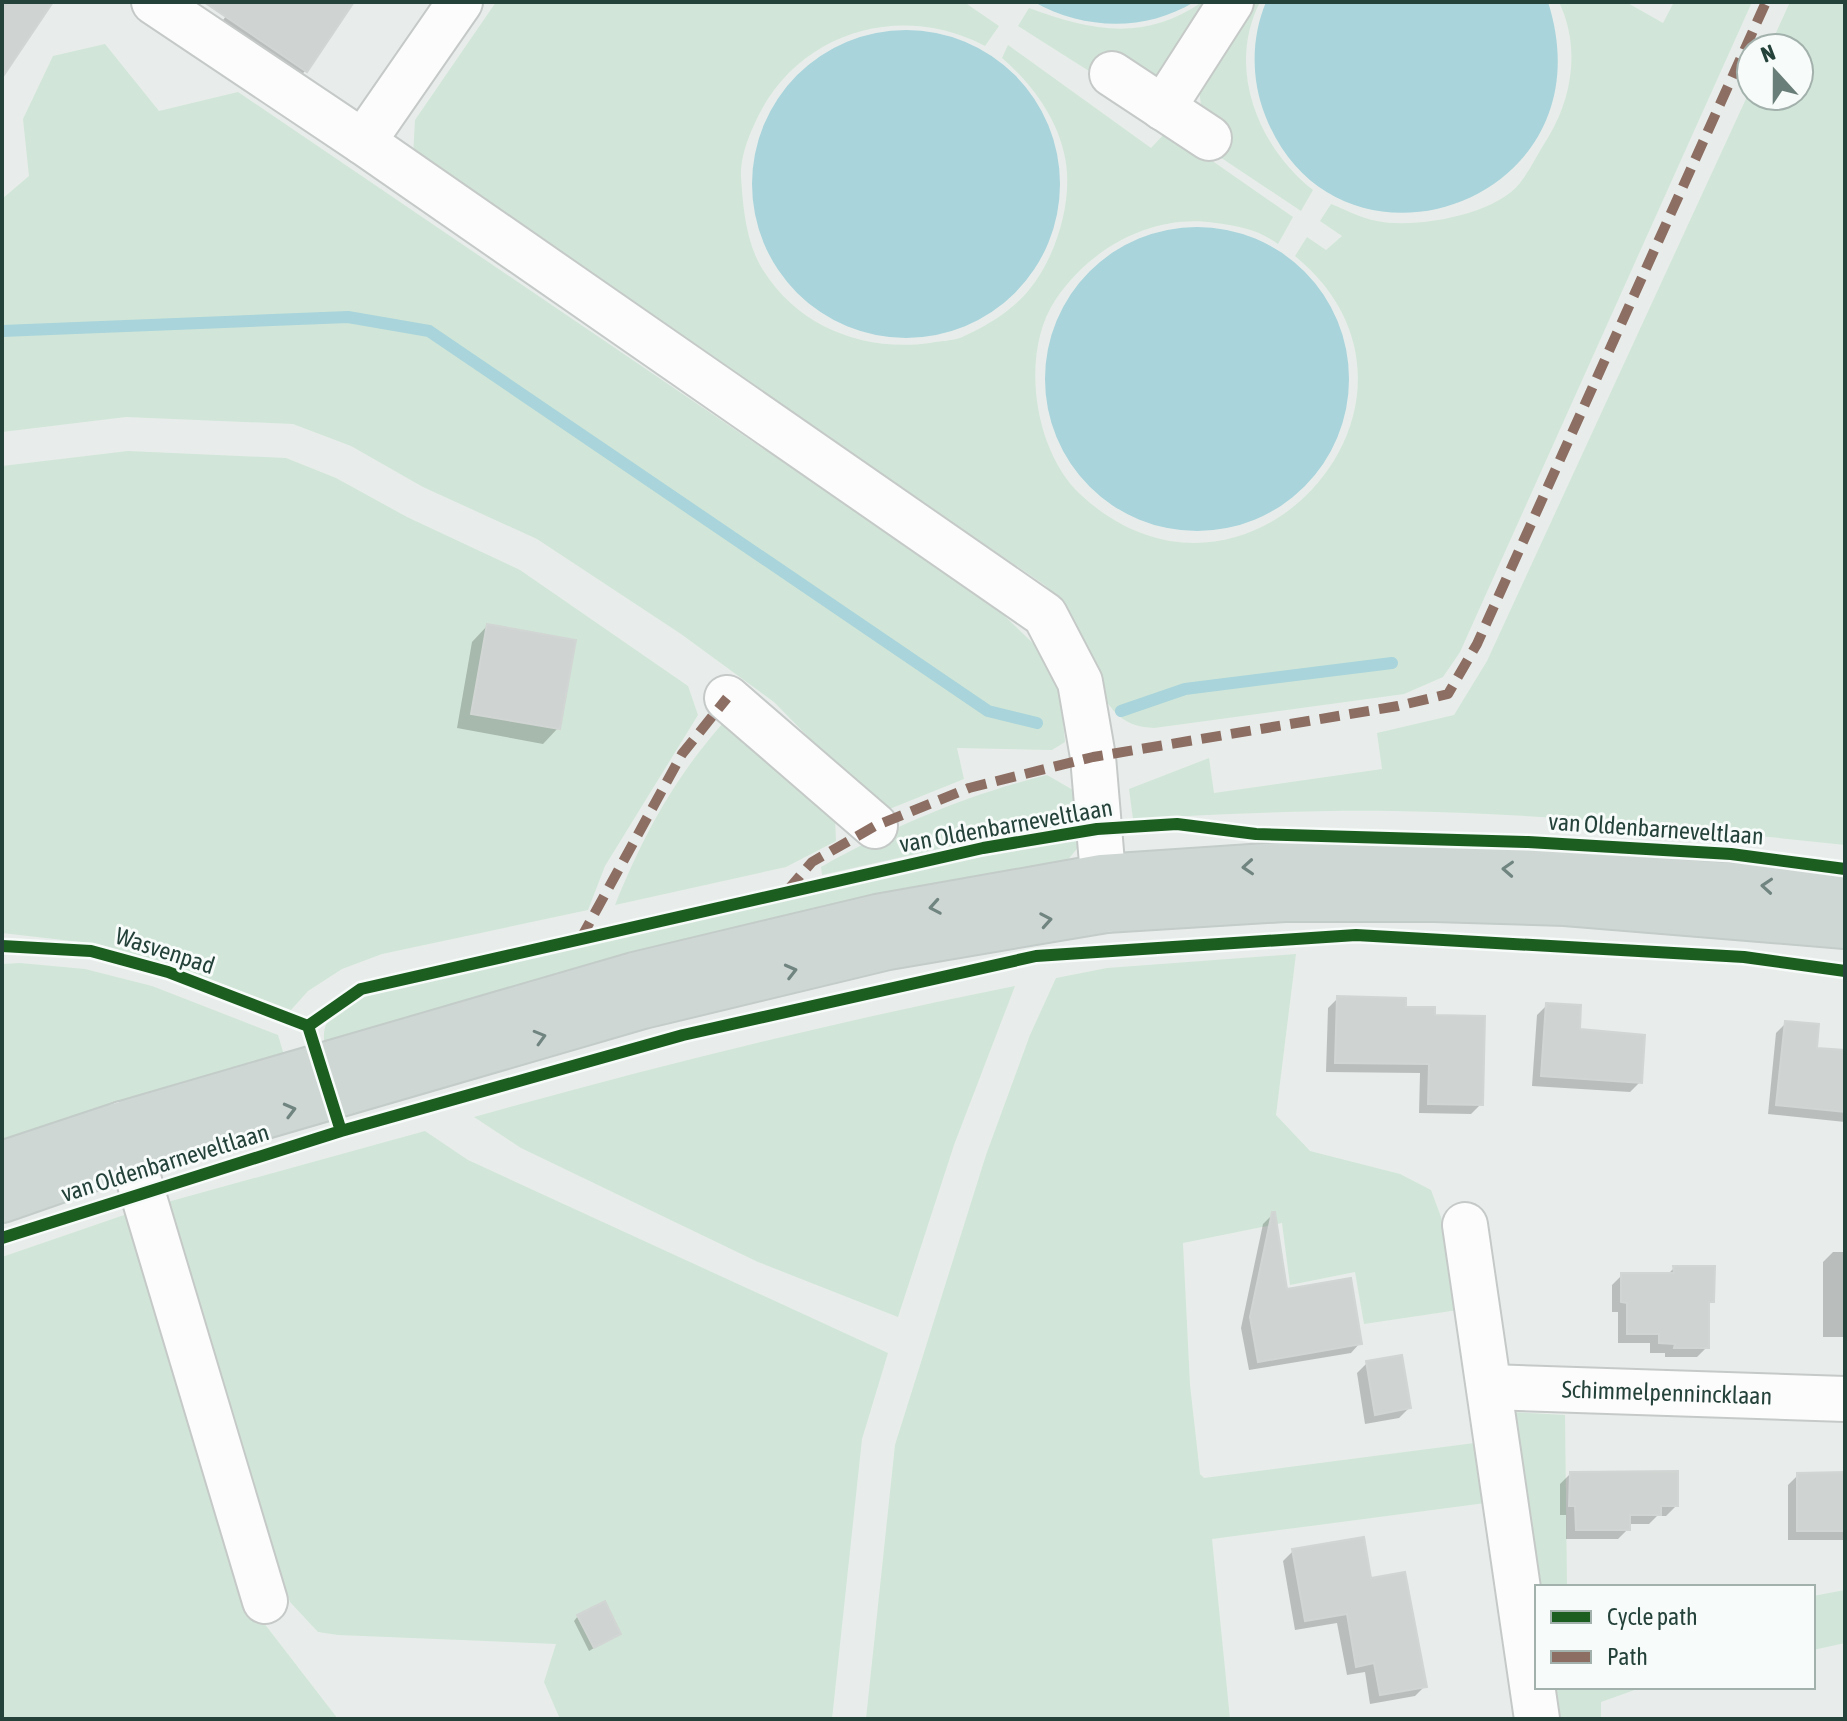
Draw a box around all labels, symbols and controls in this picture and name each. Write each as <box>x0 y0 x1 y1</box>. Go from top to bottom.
north arrow <box>1735 32 1815 112</box>
text: N <box>1757 39 1779 68</box>
street label: van Oldenbarneveltlaan <box>897 793 1115 858</box>
street label: van Oldenbarneveltlaan <box>1547 808 1765 849</box>
one-way arrow <box>1241 859 1254 876</box>
one-way arrow <box>1501 860 1514 877</box>
one-way arrow <box>1760 878 1773 895</box>
one-way arrow <box>928 897 942 914</box>
one-way arrow <box>1039 912 1053 929</box>
street label: Wasvenpad <box>112 922 218 979</box>
one-way arrow <box>784 963 798 980</box>
one-way arrow <box>532 1030 546 1046</box>
one-way arrow <box>283 1102 297 1119</box>
street label: van Oldenbarneveltlaan <box>58 1118 272 1207</box>
street label: Schimmelpennincklaan <box>1561 1375 1773 1410</box>
legend <box>1535 1585 1815 1689</box>
text: Cycle path <box>1607 1603 1698 1630</box>
text: Path <box>1607 1643 1648 1670</box>

